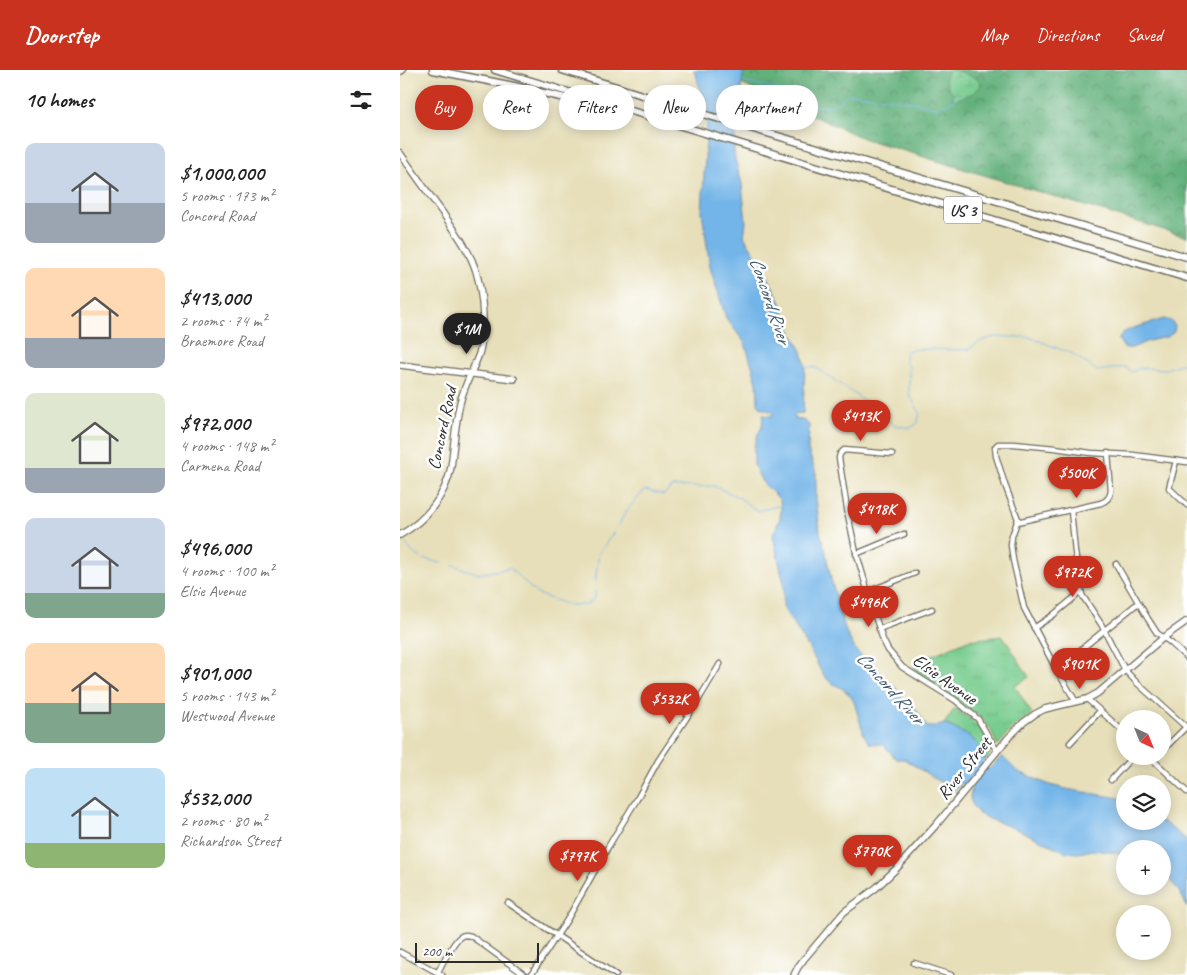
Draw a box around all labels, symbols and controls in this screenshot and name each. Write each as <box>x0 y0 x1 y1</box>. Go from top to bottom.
text: Doorstep <box>25 20 99 50</box>
text: Map <box>981 24 1008 46</box>
text: Directions <box>1036 24 1099 46</box>
text: Saved <box>1127 24 1162 46</box>
chip: Buy <box>415 85 473 130</box>
chip: Rent <box>483 85 549 130</box>
chip: Filters <box>559 85 634 130</box>
chip: New <box>644 85 706 130</box>
chip: Apartment <box>716 85 818 130</box>
icon: filters <box>347 86 375 114</box>
text: 10 homes <box>25 87 94 113</box>
text: $1,000,000 <box>180 160 264 186</box>
icon: home <box>65 163 125 223</box>
text: 5 rooms · 173 m² <box>180 186 274 206</box>
road number: US 3 <box>944 196 982 224</box>
text: Concord Road <box>180 206 255 226</box>
water label: Concord River <box>744 254 797 350</box>
text: $413,000 <box>180 285 250 311</box>
icon: home <box>65 288 125 348</box>
text: 2 rooms · 74 m² <box>180 311 266 331</box>
pin: $1M <box>443 312 491 355</box>
text: $1M <box>454 319 480 339</box>
text: Braemore Road <box>180 331 263 351</box>
street label: Concord Road <box>422 382 462 472</box>
pin: $413K <box>826 400 896 442</box>
text: $413K <box>843 406 879 426</box>
text: $972,000 <box>180 410 250 436</box>
icon: home <box>65 413 125 473</box>
text: 4 rooms · 148 m² <box>180 436 274 456</box>
text: Carmena Road <box>180 456 260 476</box>
pin: $500K <box>1042 456 1112 499</box>
text: $500K <box>1059 463 1095 483</box>
pin: $418K <box>842 492 912 535</box>
text: $418K <box>859 499 895 519</box>
text: $496,000 <box>180 535 251 561</box>
icon: home <box>65 538 125 598</box>
pin: $972K <box>1038 556 1108 598</box>
text: 4 rooms · 100 m² <box>180 561 274 581</box>
text: $972K <box>1055 562 1091 582</box>
text: Elsie Avenue <box>180 581 245 601</box>
pin: $496K <box>834 586 904 628</box>
text: $496K <box>850 592 888 612</box>
water label: Concord River <box>851 646 931 731</box>
pin: $901K <box>1045 648 1115 690</box>
street label: Elsie Avenue <box>909 649 982 710</box>
text: $901K <box>1062 654 1098 674</box>
text: $901,000 <box>180 660 250 686</box>
icon: home <box>65 663 125 723</box>
pin: $532K <box>635 682 705 725</box>
text: 5 rooms · 143 m² <box>180 686 274 706</box>
text: $532K <box>652 689 688 709</box>
text: Westwood Avenue <box>180 706 274 726</box>
north arrow <box>1116 710 1171 765</box>
map controls <box>1116 710 1171 960</box>
street label: River Street <box>932 730 997 804</box>
button: layers <box>1116 775 1171 830</box>
text: $532,000 <box>180 785 250 811</box>
icon: home <box>65 788 125 848</box>
text: 2 rooms · 80 m² <box>180 811 266 831</box>
text: Richardson Street <box>180 831 280 851</box>
pin: $770K <box>837 834 907 877</box>
pin: $797K <box>543 840 613 882</box>
button: + <box>1116 840 1171 895</box>
text: $770K <box>854 841 890 861</box>
text: $797K <box>560 846 596 866</box>
button: − <box>1116 905 1171 960</box>
scale bar <box>415 940 539 963</box>
text: 200 m <box>422 943 452 960</box>

